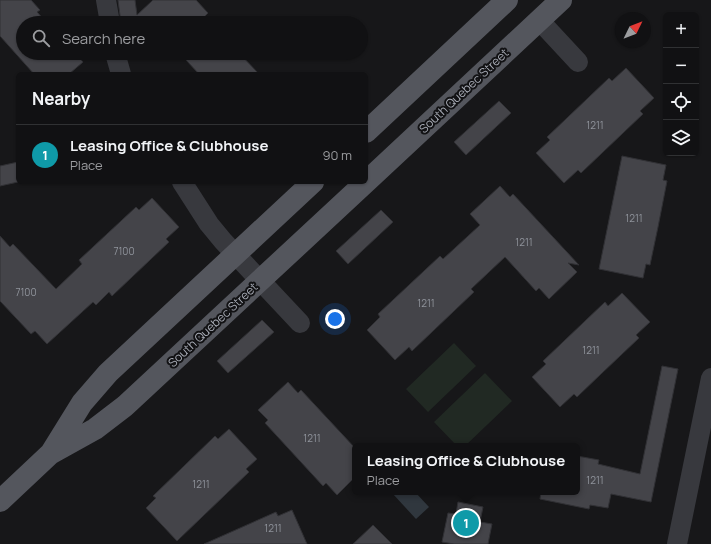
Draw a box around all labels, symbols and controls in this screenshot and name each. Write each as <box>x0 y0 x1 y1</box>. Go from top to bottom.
north arrow <box>615 12 651 48</box>
map controls <box>663 12 699 156</box>
button: + <box>663 12 699 48</box>
search box <box>16 16 368 60</box>
icon: search <box>30 27 52 49</box>
text: Search here <box>62 28 145 49</box>
street label: South Quebec Street <box>415 44 512 137</box>
button: − <box>663 48 699 84</box>
button: locate <box>663 84 699 120</box>
text: Nearby <box>32 87 90 110</box>
house number: 1211 <box>586 118 604 132</box>
button: layers <box>663 120 699 156</box>
text: Leasing Office & Clubhouse <box>70 135 268 156</box>
text: 1 <box>42 146 48 164</box>
text: 90 m <box>322 146 352 164</box>
text: Place <box>70 156 103 174</box>
house number: 1211 <box>625 211 643 225</box>
house number: 1211 <box>515 235 533 249</box>
house number: 7100 <box>113 244 135 258</box>
street label: South Quebec Street <box>164 278 261 371</box>
house number: 7100 <box>15 285 37 299</box>
house number: 1211 <box>417 296 435 310</box>
your location <box>325 309 345 329</box>
house number: 1211 <box>582 343 600 357</box>
house number: 1211 <box>303 431 321 445</box>
popup <box>352 443 580 495</box>
text: Leasing Office & Clubhouse <box>367 450 565 471</box>
text: Place <box>367 471 400 489</box>
house number: 1211 <box>586 473 604 487</box>
house number: 1211 <box>192 477 210 491</box>
pin: 1 <box>453 508 479 538</box>
house number: 1211 <box>264 521 282 535</box>

